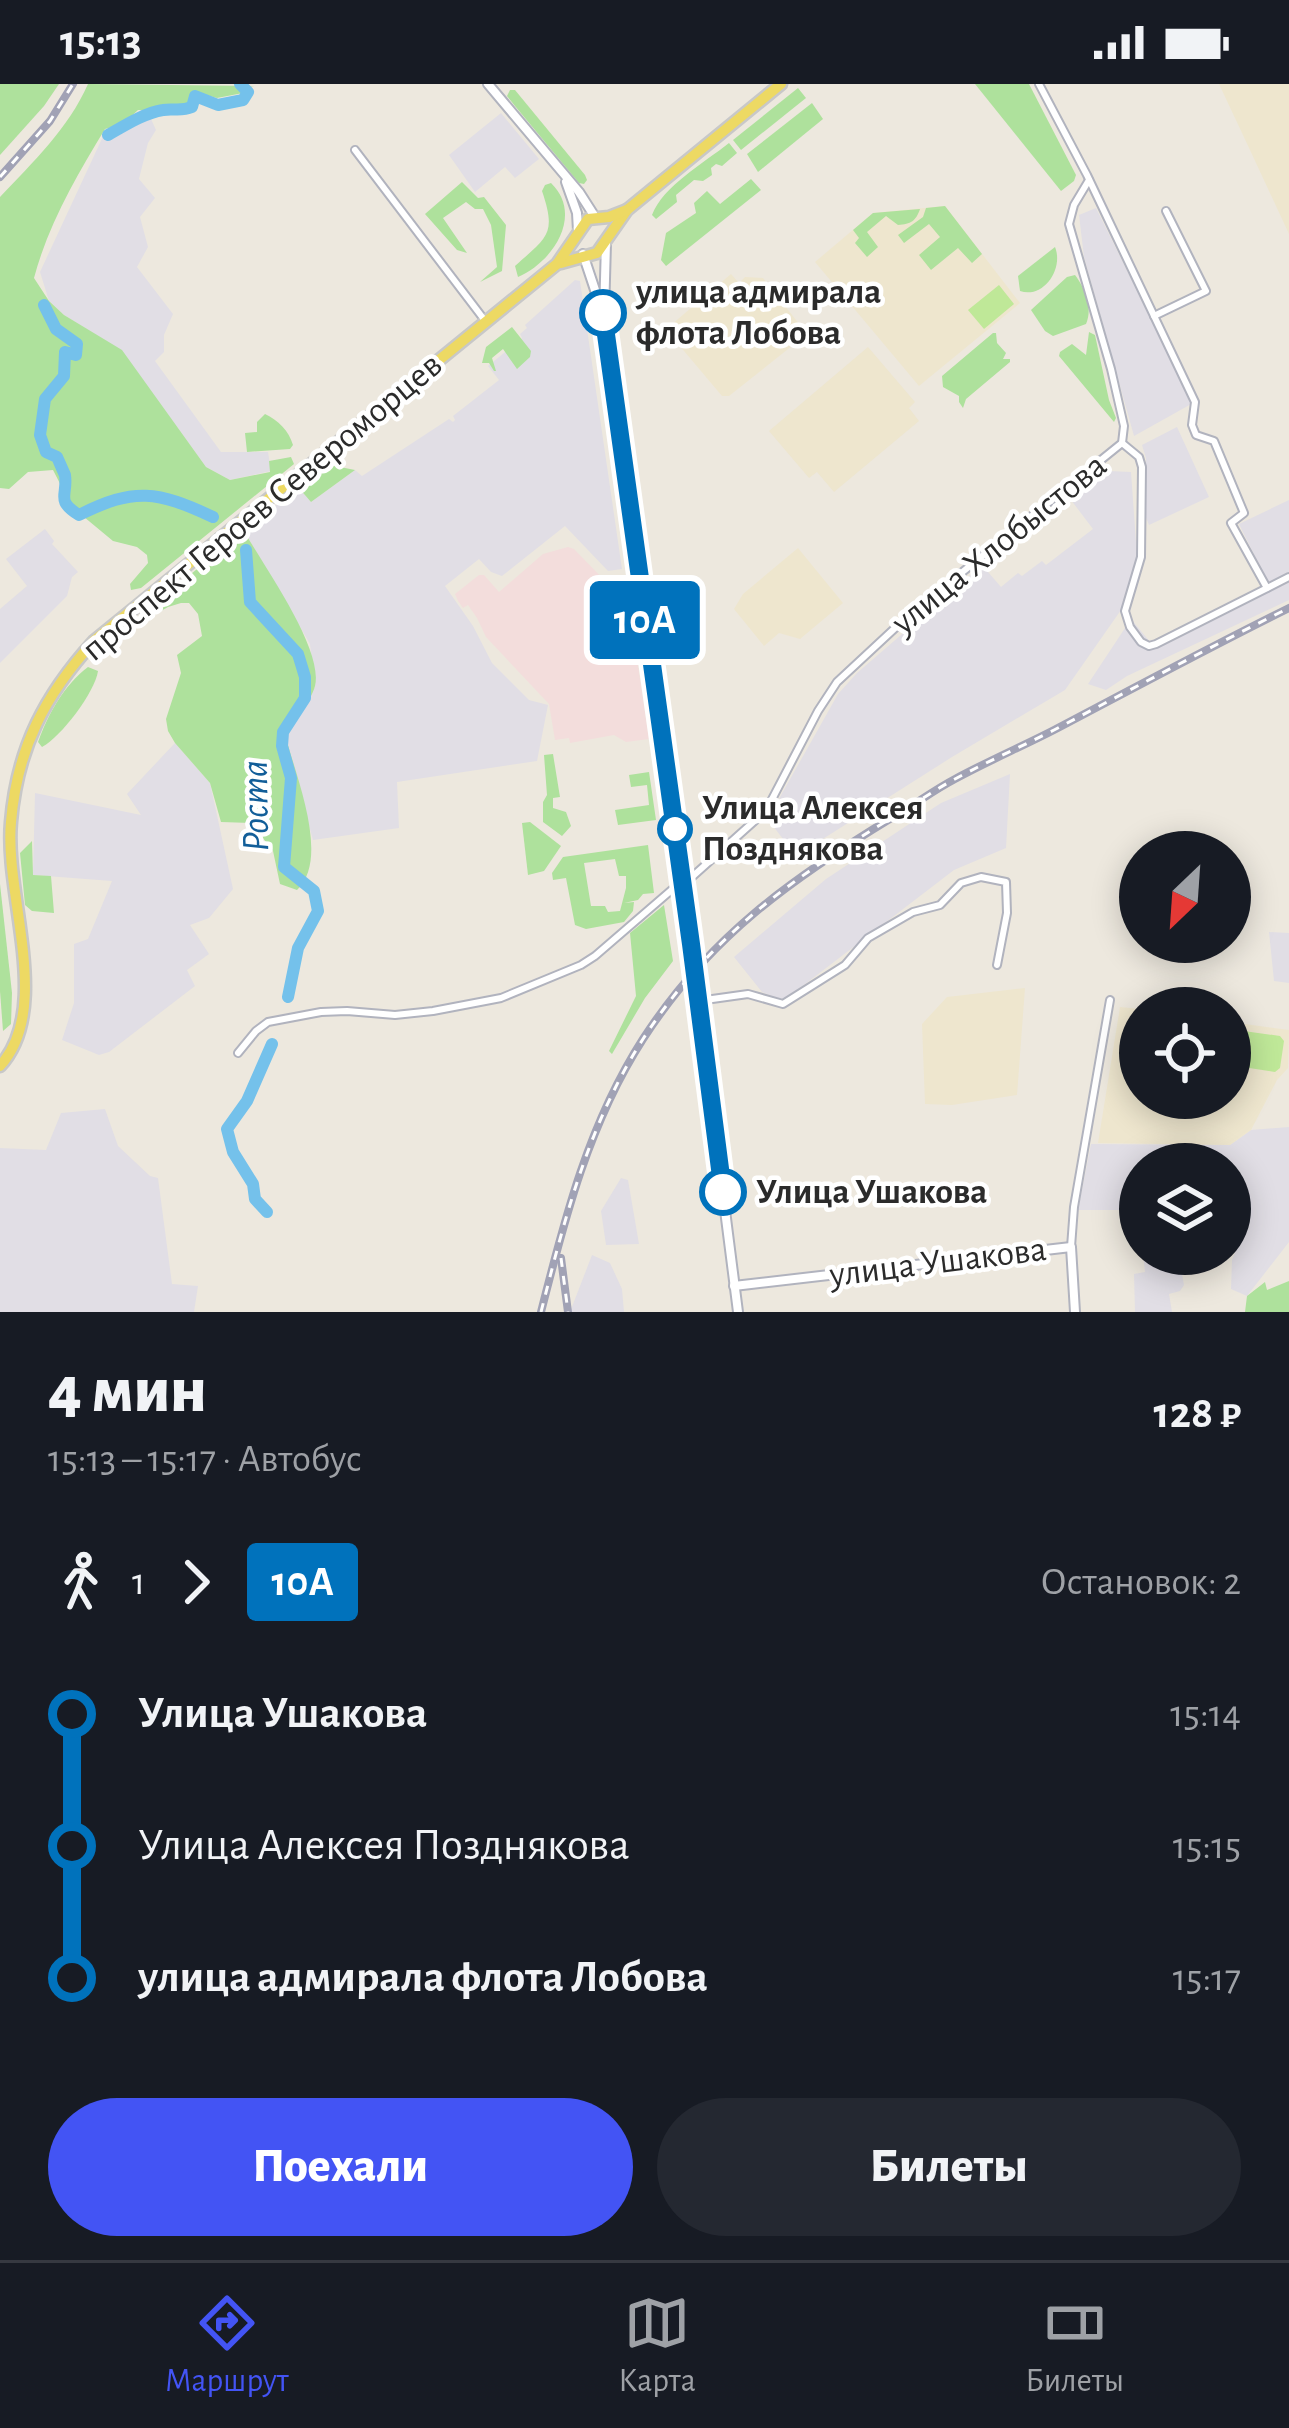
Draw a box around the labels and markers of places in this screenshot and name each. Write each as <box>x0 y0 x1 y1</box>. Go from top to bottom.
place label: улица адмирала флота Лобова <box>635 274 881 351</box>
marker: улица адмирала флота Лобова <box>581 291 625 335</box>
place label: Улица Алексея Позднякова <box>702 790 924 867</box>
marker: Улица Алексея Позднякова <box>659 813 691 845</box>
marker: Улица Ушакова <box>701 1170 745 1214</box>
place label: Улица Ушакова <box>756 1174 987 1210</box>

